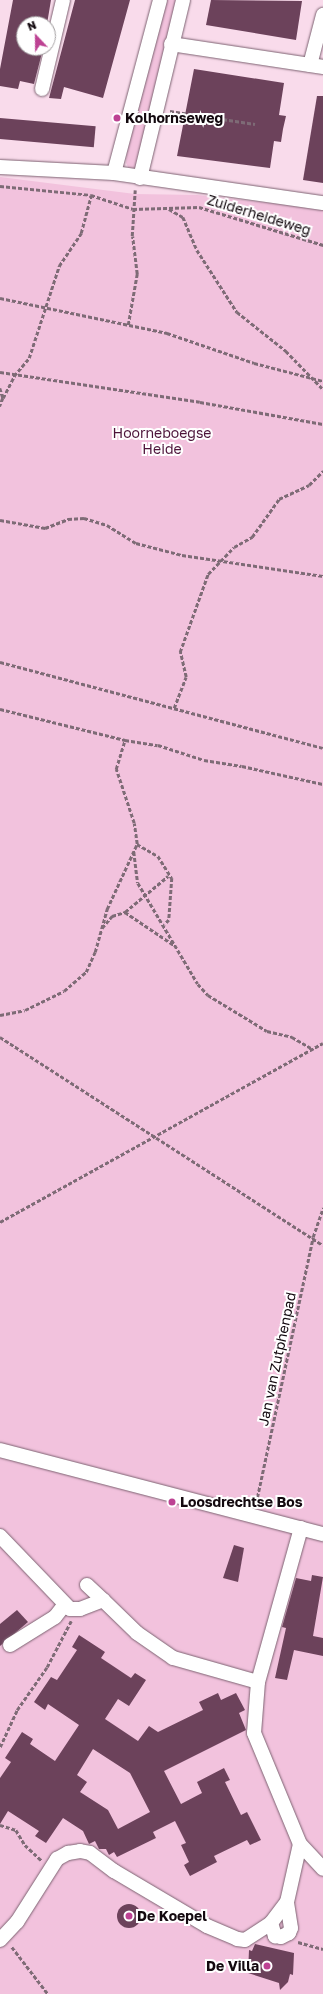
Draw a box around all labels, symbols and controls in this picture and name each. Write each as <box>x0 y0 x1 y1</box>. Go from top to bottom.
north arrow <box>16 16 56 56</box>
text: N <box>25 18 38 33</box>
place label: Kolhornseweg <box>125 110 223 126</box>
marker: Kolhornseweg <box>112 113 122 123</box>
street label: Zuiderheideweg <box>205 191 313 239</box>
park label: Hoorneboegse Heide <box>113 425 211 458</box>
street label: Jan van Zutphenpad <box>255 1290 299 1428</box>
place label: Loosdrechtse Bos <box>180 1494 303 1510</box>
marker: Loosdrechtse Bos <box>167 1497 177 1507</box>
place label: De Koepel <box>137 1908 207 1924</box>
marker: De Koepel <box>124 1911 134 1921</box>
place label: De Villa <box>206 1958 259 1974</box>
marker: De Villa <box>262 1961 272 1971</box>

